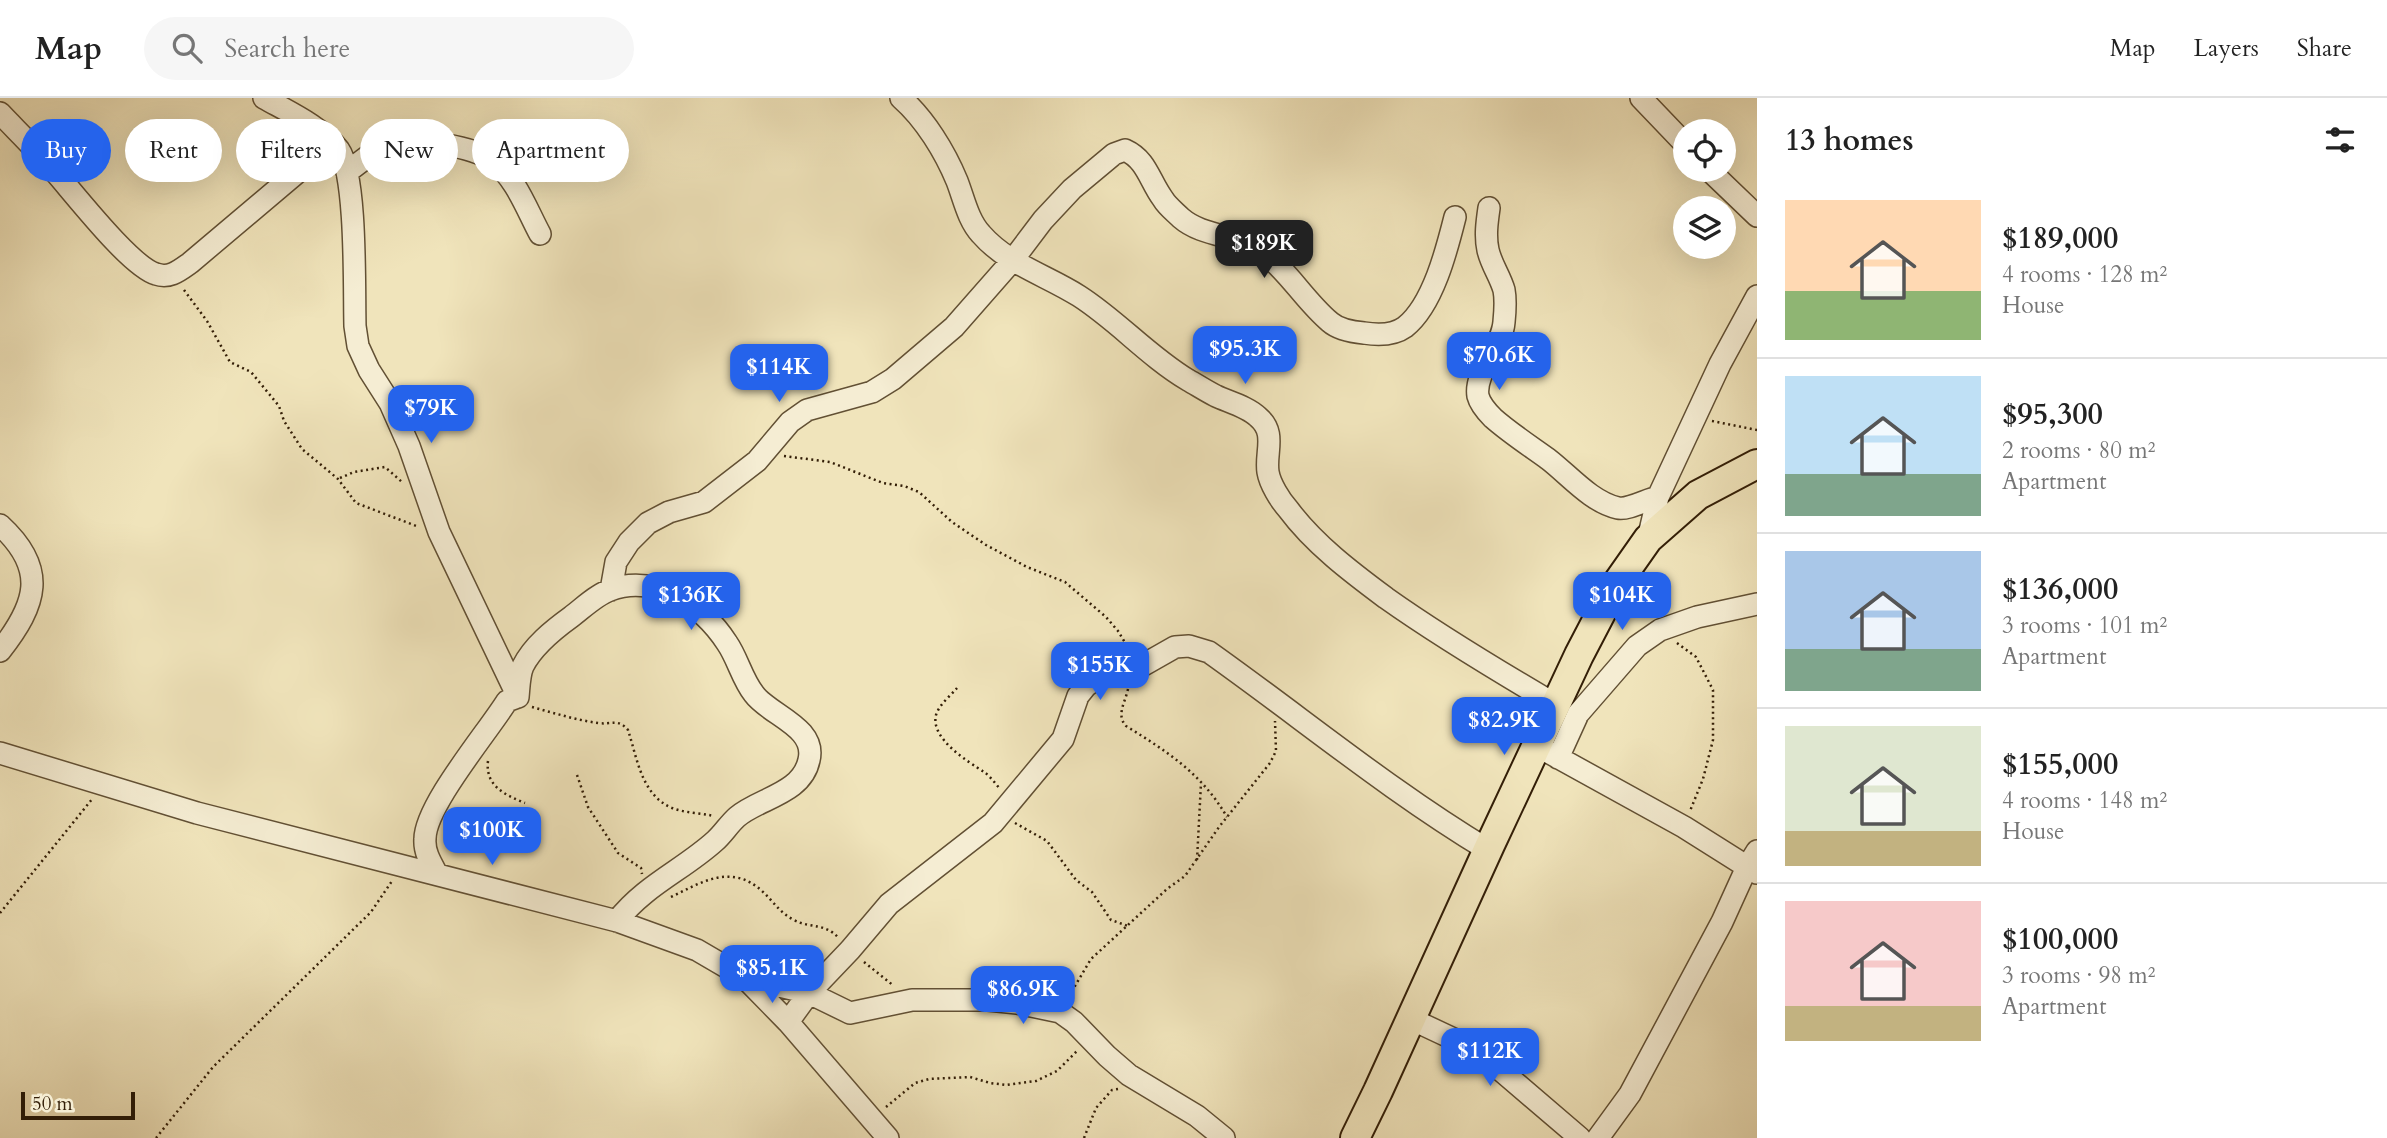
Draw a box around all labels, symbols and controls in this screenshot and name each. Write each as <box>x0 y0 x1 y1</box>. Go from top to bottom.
search box <box>144 17 634 80</box>
text: Map <box>35 26 102 71</box>
icon: search <box>168 29 206 67</box>
text: Search here <box>224 31 350 66</box>
text: Map <box>2110 32 2156 65</box>
text: Layers <box>2194 32 2259 65</box>
text: Share <box>2297 32 2352 65</box>
chip: Buy <box>21 119 111 182</box>
chip: Rent <box>125 119 222 182</box>
chip: Filters <box>236 119 346 182</box>
chip: New <box>360 119 458 182</box>
chip: Apartment <box>472 119 629 182</box>
map controls <box>1673 119 1736 259</box>
button: locate <box>1673 119 1736 182</box>
text: 13 homes <box>1785 120 1914 161</box>
icon: filters <box>2321 121 2359 159</box>
button: layers <box>1673 196 1736 259</box>
text: $189,000 <box>2002 218 2118 259</box>
pin: $189K <box>1215 220 1313 280</box>
text: $189K <box>1231 227 1297 258</box>
icon: home <box>1841 228 1925 312</box>
text: 4 rooms · 128 m² <box>2002 259 2167 290</box>
text: House <box>2002 290 2064 321</box>
pin: $95.3K <box>1188 327 1302 386</box>
pin: $70.6K <box>1442 332 1556 392</box>
text: $95.3K <box>1209 333 1281 364</box>
text: $70.6K <box>1463 339 1535 370</box>
pin: $114K <box>730 344 828 404</box>
text: $114K <box>746 351 812 382</box>
pin: $79K <box>390 386 472 445</box>
text: $79K <box>404 392 458 423</box>
text: $95,300 <box>2002 394 2103 435</box>
icon: home <box>1841 404 1925 488</box>
text: 2 rooms · 80 m² <box>2002 435 2155 466</box>
text: Apartment <box>2002 466 2106 497</box>
text: $136,000 <box>2002 569 2118 610</box>
pin: $136K <box>642 573 740 632</box>
pin: $104K <box>1573 573 1671 632</box>
text: $136K <box>658 579 724 610</box>
text: $104K <box>1589 579 1655 610</box>
icon: home <box>1841 579 1925 663</box>
text: 3 rooms · 101 m² <box>2002 610 2167 641</box>
text: Apartment <box>2002 641 2106 672</box>
pin: $155K <box>1051 642 1149 702</box>
text: $155K <box>1067 649 1133 680</box>
pin: $82.9K <box>1447 698 1561 757</box>
text: $82.9K <box>1468 704 1540 735</box>
text: $155,000 <box>2002 744 2118 785</box>
icon: home <box>1841 754 1925 838</box>
text: 4 rooms · 148 m² <box>2002 785 2167 816</box>
pin: $100K <box>443 808 541 867</box>
text: $100K <box>459 814 525 845</box>
text: House <box>2002 816 2064 847</box>
text: $100,000 <box>2002 919 2118 960</box>
icon: home <box>1841 929 1925 1013</box>
pin: $85.1K <box>715 946 829 1005</box>
text: $85.1K <box>736 952 808 983</box>
text: 3 rooms · 98 m² <box>2002 960 2155 991</box>
pin: $86.9K <box>966 967 1080 1026</box>
text: $86.9K <box>987 973 1059 1004</box>
text: Apartment <box>2002 991 2106 1022</box>
pin: $112K <box>1441 1028 1539 1088</box>
text: $112K <box>1457 1035 1523 1066</box>
scale bar <box>21 1089 135 1121</box>
text: 50 m <box>32 1091 73 1117</box>

